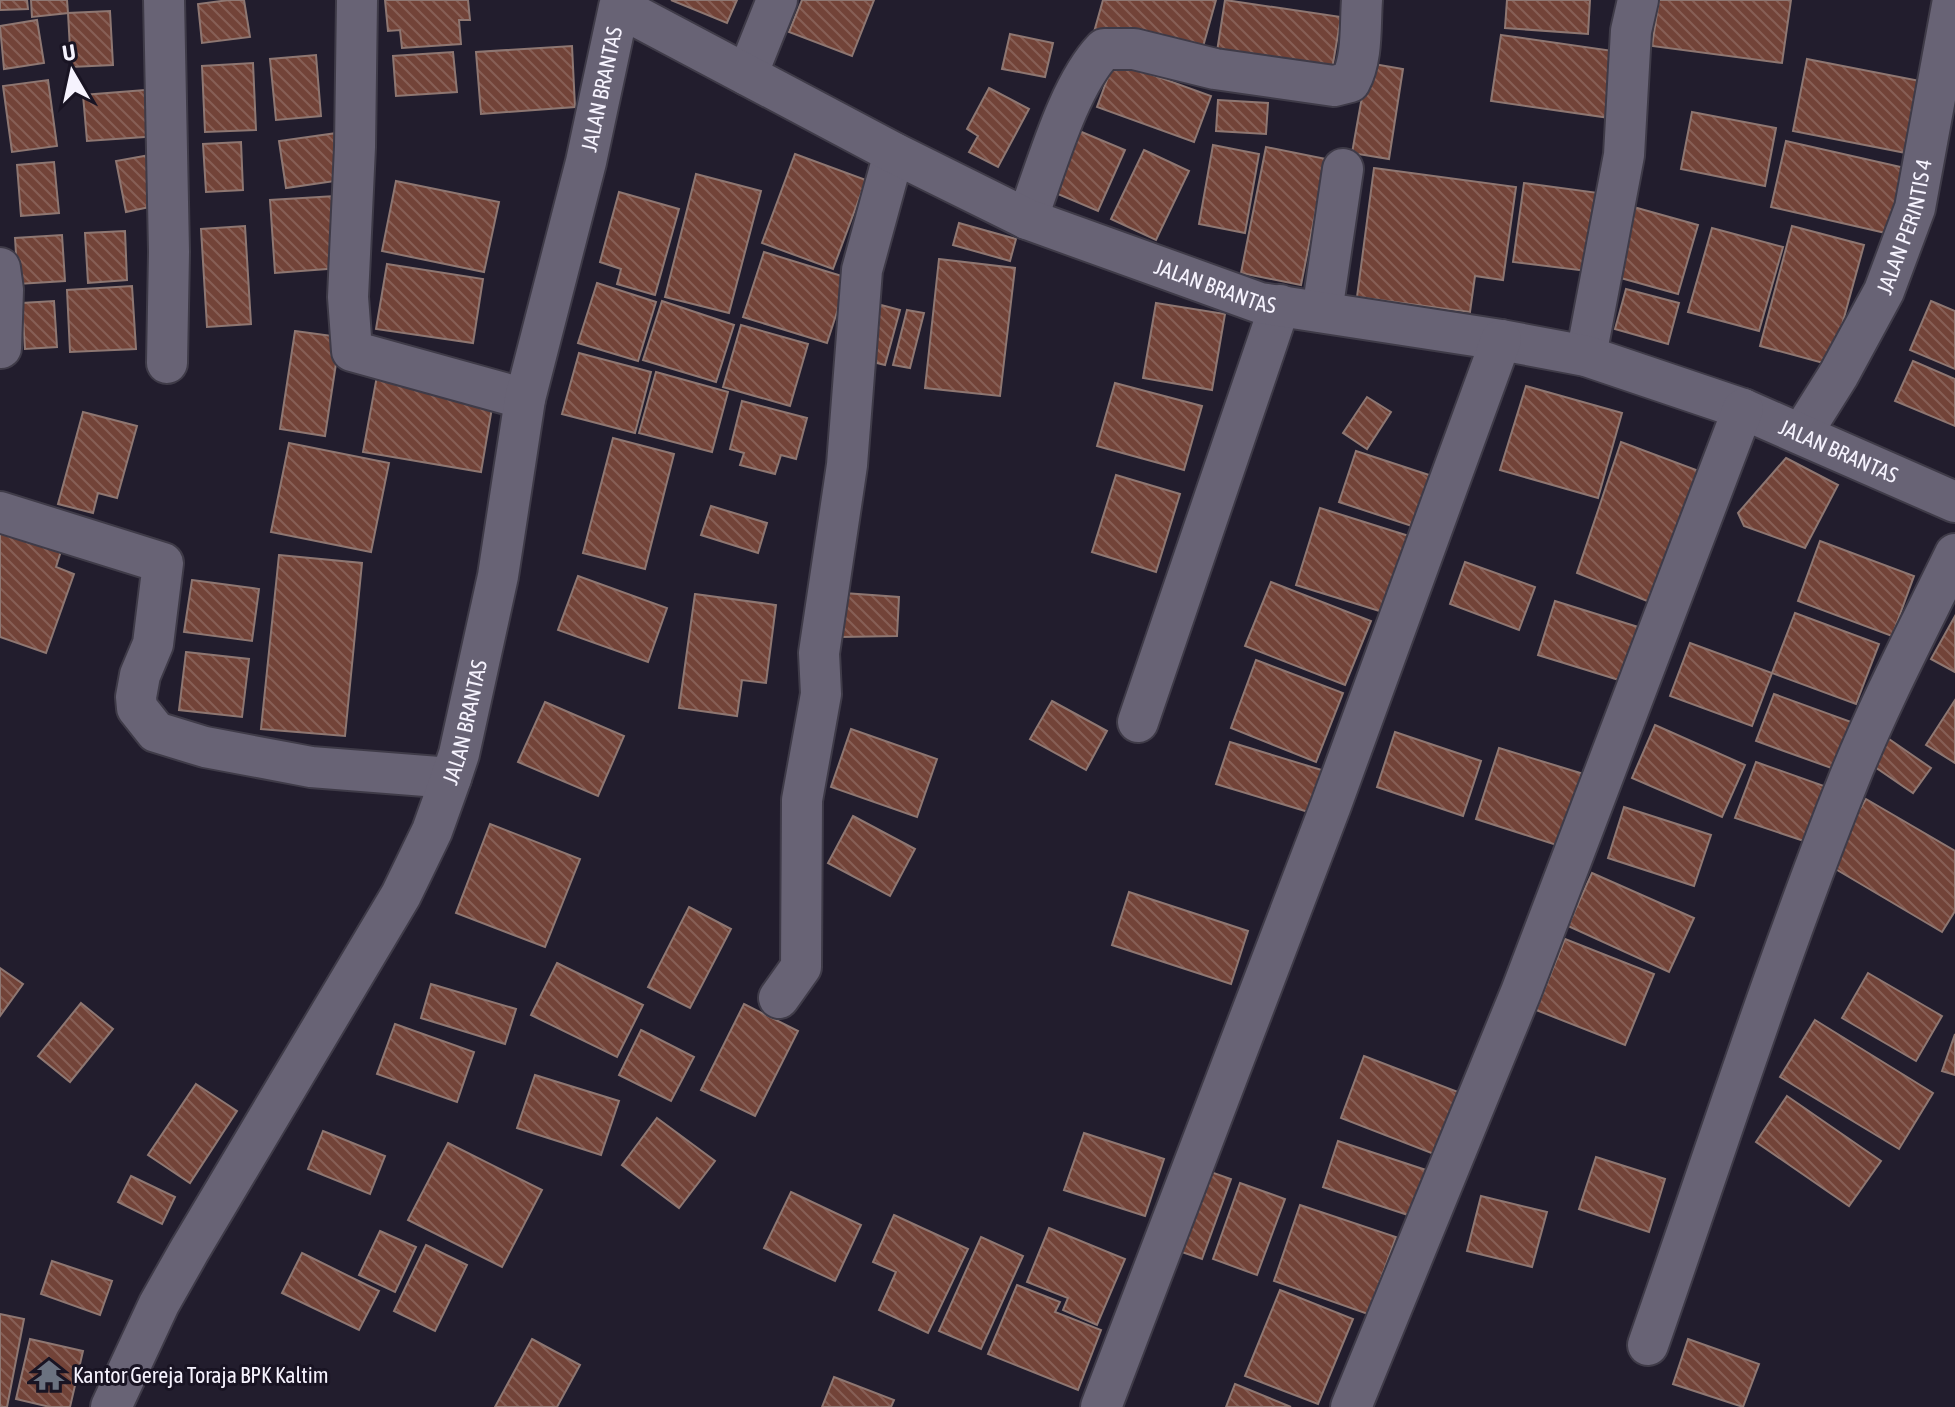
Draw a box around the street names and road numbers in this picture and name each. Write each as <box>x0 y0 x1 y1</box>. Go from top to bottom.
street label: JALAN BRANTAS <box>576 24 627 154</box>
street label: JALAN PERINTIS 4 <box>1871 157 1937 298</box>
street label: JALAN BRANTAS <box>1151 253 1278 318</box>
street label: JALAN BRANTAS <box>1775 413 1902 488</box>
street label: JALAN BRANTAS <box>437 657 492 788</box>

